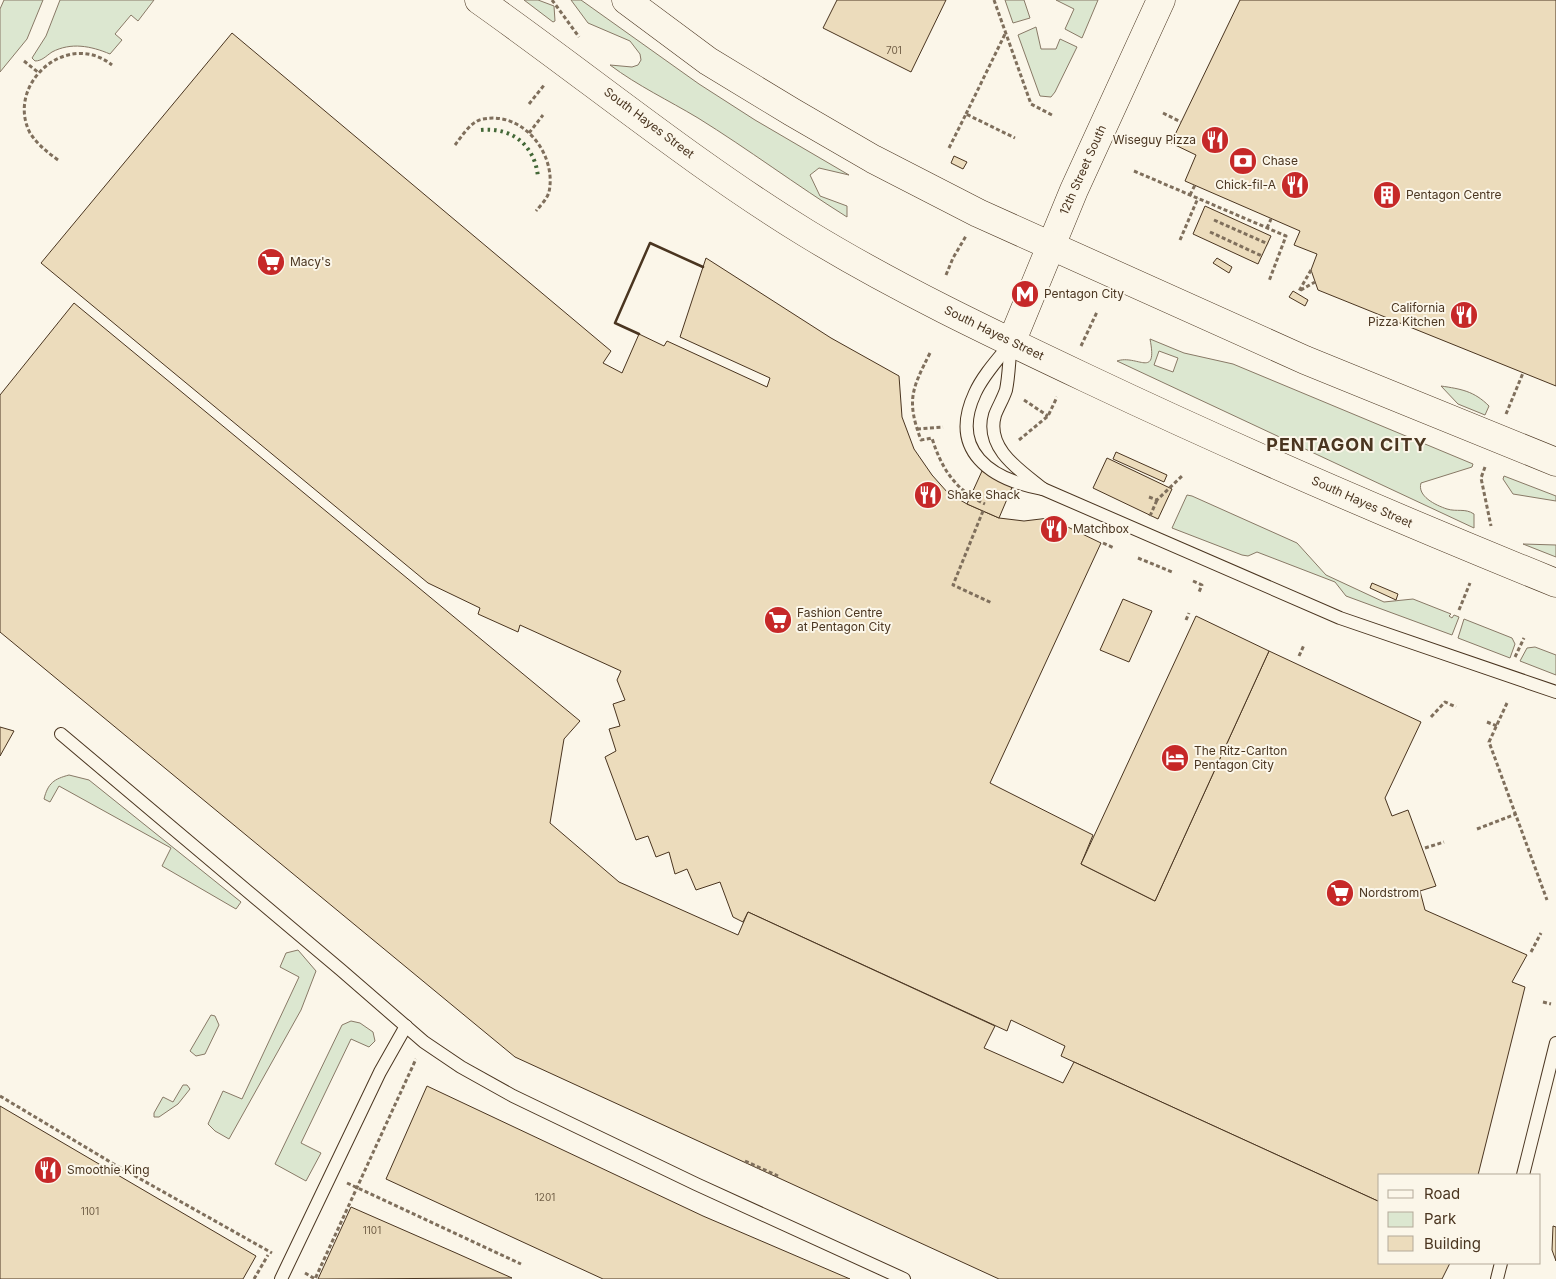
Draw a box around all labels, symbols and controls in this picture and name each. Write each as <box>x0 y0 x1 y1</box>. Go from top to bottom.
house number: 701 <box>886 44 902 56</box>
street label: South Hayes Street <box>601 84 697 161</box>
street label: 12th Street South <box>1056 123 1109 217</box>
restaurant icon: Wiseguy Pizza <box>1200 125 1230 155</box>
place label: Wiseguy Pizza <box>1113 132 1196 147</box>
bank icon: Chase <box>1228 146 1258 176</box>
place label: Chase <box>1262 153 1298 168</box>
restaurant icon: Chick-fil-A <box>1280 170 1310 200</box>
place label: Chick-fil-A <box>1215 177 1276 192</box>
building icon: Pentagon Centre <box>1372 180 1402 210</box>
place label: Pentagon Centre <box>1406 187 1502 202</box>
supermarket icon: Macy's <box>256 247 286 277</box>
place label: Macy's <box>290 254 331 269</box>
metro station icon: Pentagon City <box>1010 279 1040 309</box>
place label: Pentagon City <box>1044 286 1124 301</box>
place label: California Pizza Kitchen <box>1368 300 1445 329</box>
restaurant icon: California Pizza Kitchen <box>1449 300 1479 330</box>
street label: South Hayes Street <box>942 302 1047 363</box>
district label: PENTAGON CITY <box>1266 434 1428 455</box>
street label: South Hayes Street <box>1309 473 1415 531</box>
restaurant icon: Shake Shack <box>913 480 943 510</box>
place label: Shake Shack <box>947 487 1021 502</box>
restaurant icon: Matchbox <box>1039 514 1069 544</box>
place label: Matchbox <box>1073 521 1130 536</box>
supermarket icon: Fashion Centre at Pentagon City <box>763 605 793 635</box>
place label: Fashion Centre at Pentagon City <box>797 605 891 634</box>
hotel icon: The Ritz-Carlton Pentagon City <box>1160 743 1190 773</box>
place label: The Ritz-Carlton Pentagon City <box>1194 743 1287 772</box>
supermarket icon: Nordstrom <box>1325 878 1355 908</box>
place label: Nordstrom <box>1359 885 1419 900</box>
restaurant icon: Smoothie King <box>33 1155 63 1185</box>
place label: Smoothie King <box>67 1162 150 1177</box>
legend <box>1378 1174 1541 1264</box>
text: Road <box>1424 1184 1460 1203</box>
house number: 1201 <box>535 1191 555 1203</box>
house number: 1101 <box>81 1205 99 1217</box>
text: Park <box>1424 1209 1457 1228</box>
house number: 1101 <box>363 1224 381 1236</box>
text: Building <box>1424 1234 1481 1253</box>

